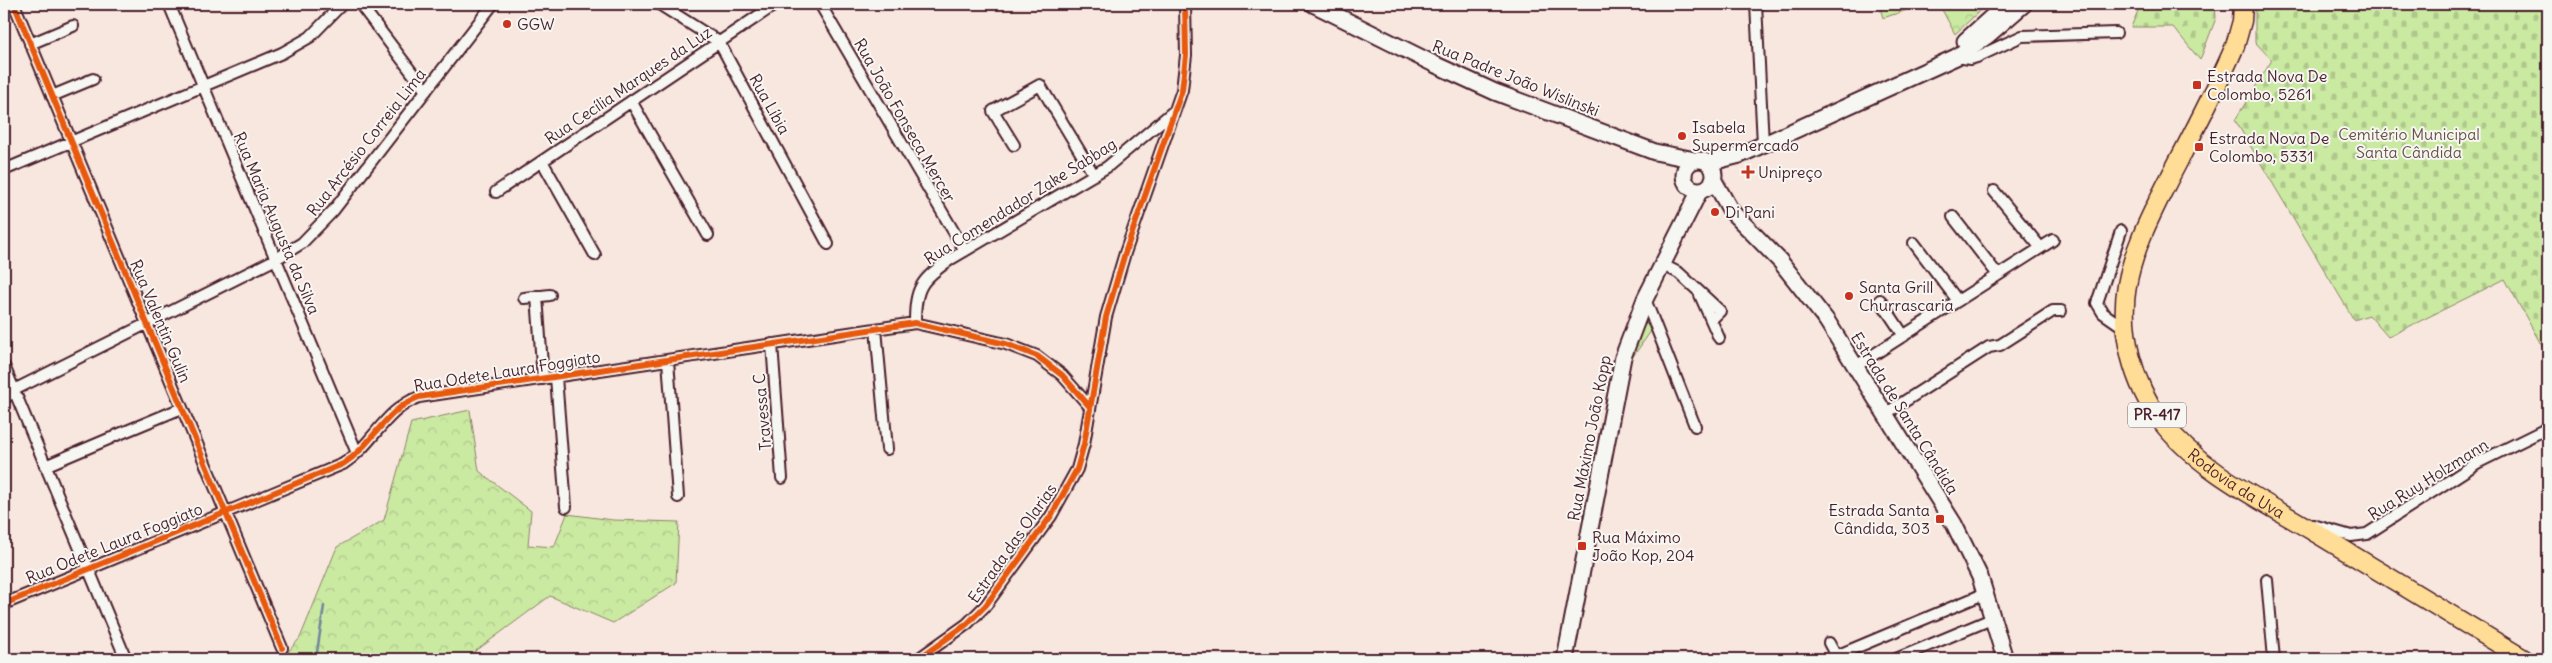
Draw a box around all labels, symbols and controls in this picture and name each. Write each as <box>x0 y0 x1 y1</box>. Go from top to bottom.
place label: GGW <box>517 14 555 34</box>
marker: GGW <box>501 18 513 30</box>
street label: Rua Cecília Marques da Luz <box>541 21 716 148</box>
street label: Rua João Fonseca Mercer <box>850 35 960 206</box>
street label: Rua Padre João Wislinski <box>1430 35 1602 121</box>
street label: Rua Arcésio Correia Lima <box>302 64 430 220</box>
place label: Estrada Nova De Colombo, 5261 <box>2207 66 2327 104</box>
street label: Rua Líbia <box>745 70 795 138</box>
marker: Estrada Nova De Colombo, 5261 <box>2191 79 2203 91</box>
place label: Isabela Supermercado <box>1692 117 1799 155</box>
park label: Cemitério Municipal Santa Cândida <box>2338 124 2480 162</box>
place label: Estrada Nova De Colombo, 5331 <box>2209 128 2329 166</box>
street label: Rua Maria Augusta da Silva <box>229 129 325 317</box>
marker: Isabela Supermercado <box>1676 130 1688 142</box>
street label: Rua Comendador Zake Sabbag <box>920 133 1120 269</box>
marker: Estrada Nova De Colombo, 5331 <box>2193 141 2205 153</box>
place label: Unipreço <box>1758 162 1822 182</box>
marker: Unipreço <box>1742 166 1754 178</box>
place label: Di Pani <box>1725 202 1775 222</box>
marker: Di Pani <box>1709 206 1721 218</box>
street label: Rua Valentin Gulin <box>126 257 196 385</box>
place label: Santa Grill Churrascaria <box>1859 277 1954 315</box>
marker: Santa Grill Churrascaria <box>1843 290 1855 302</box>
street label: Estrada de Santa Cândida <box>1847 328 1963 498</box>
street label: Rua Odete Laura Foggiato <box>412 346 602 396</box>
street label: Rua Máximo João Kopp <box>1563 353 1615 523</box>
street label: Travessa C <box>749 373 775 451</box>
road number: PR-417 <box>2128 402 2186 428</box>
street label: Rua Ruy Holzmann <box>2364 434 2492 524</box>
street label: Rodovia da Uva <box>2184 444 2288 522</box>
street label: Estrada das Olarias <box>963 479 1061 607</box>
street label: Rua Odete Laura Foggiato <box>23 498 205 588</box>
place label: Estrada Santa Cândida, 303 <box>1828 500 1930 538</box>
marker: Estrada Santa Cândida, 303 <box>1934 513 1946 525</box>
place label: Rua Máximo João Kop, 204 <box>1592 527 1694 565</box>
marker: Rua Máximo João Kop, 204 <box>1576 540 1588 552</box>

